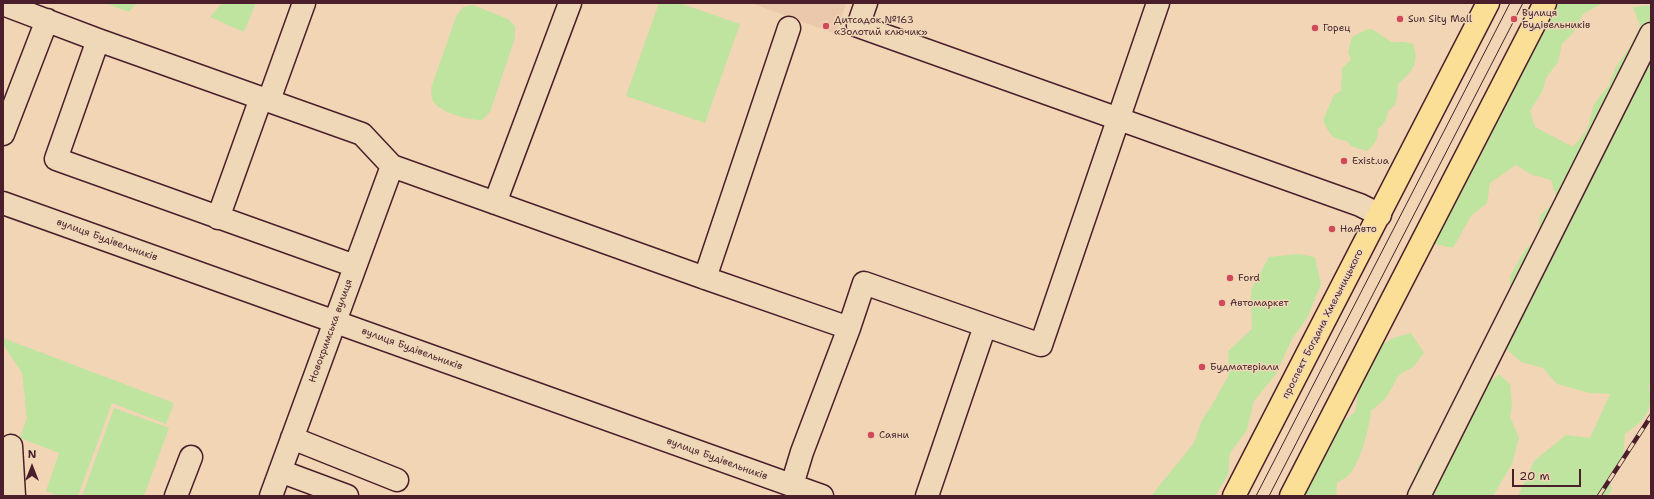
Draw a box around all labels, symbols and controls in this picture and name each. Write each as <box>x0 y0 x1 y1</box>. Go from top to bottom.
place label: Вулиця Будівельників <box>1522 7 1590 30</box>
place label: Sun Sity Mall <box>1408 13 1472 25</box>
place label: Дитсадок №163 «Золотий ключик» <box>834 14 928 38</box>
marker: Sun Sity Mall <box>1395 14 1405 24</box>
marker: Вулиця Будівельників <box>1509 14 1519 24</box>
marker: Дитсадок №163 «Золотий ключик» <box>821 21 831 31</box>
place label: Горец <box>1323 22 1350 34</box>
marker: Горец <box>1310 23 1320 33</box>
place label: Exist.ua <box>1352 155 1389 167</box>
marker: Exist.ua <box>1339 156 1349 166</box>
street label: вулиця Будівельників <box>55 216 159 264</box>
place label: НаАвто <box>1340 223 1377 235</box>
marker: НаАвто <box>1327 224 1337 234</box>
street label: проспект Богдана Хмельницького <box>1280 247 1366 401</box>
place label: Ford <box>1238 272 1260 284</box>
marker: Ford <box>1225 273 1235 283</box>
street label: Новокримська вулиця <box>307 278 355 384</box>
place label: Автомаркет <box>1230 297 1289 309</box>
marker: Автомаркет <box>1217 298 1227 308</box>
street label: вулиця Будівельників <box>360 325 464 373</box>
place label: Будматеріали <box>1210 361 1279 373</box>
marker: Будматеріали <box>1197 362 1207 372</box>
place label: Саяни <box>879 429 909 441</box>
marker: Саяни <box>866 430 876 440</box>
street label: вулиця Будівельників <box>665 435 769 483</box>
north arrow <box>12 447 52 487</box>
text: N <box>28 447 36 462</box>
scale bar <box>1514 461 1583 487</box>
text: 20 m <box>1519 468 1550 484</box>

